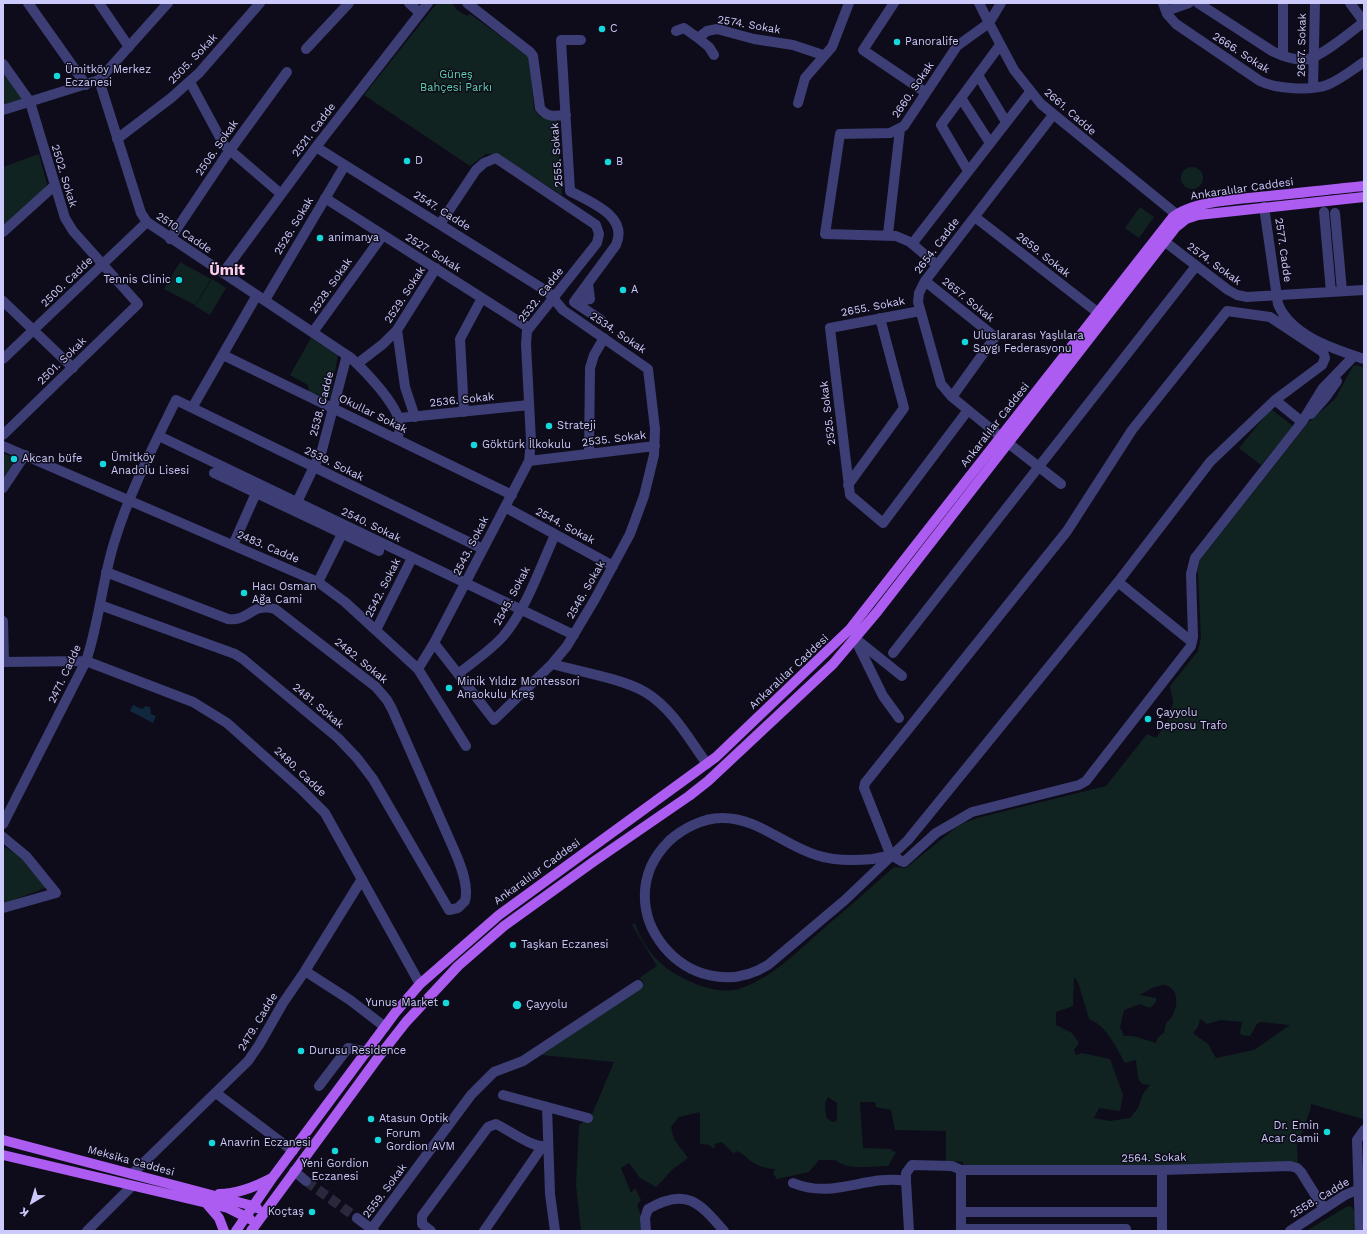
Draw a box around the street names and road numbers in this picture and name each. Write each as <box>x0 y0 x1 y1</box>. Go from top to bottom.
street label: 2574. Sokak <box>716 13 782 37</box>
street label: 2667. Sokak <box>1295 13 1309 77</box>
street label: 2666. Sokak <box>1210 30 1272 76</box>
street label: 2505. Sokak <box>166 31 220 87</box>
street label: 2660. Sokak <box>889 59 937 121</box>
street label: 2661. Cadde <box>1041 86 1099 138</box>
street label: 2521. Cadde <box>289 100 339 160</box>
street label: 2506. Sokak <box>193 117 241 179</box>
street label: 2555. Sokak <box>548 122 566 188</box>
street label: 2502. Sokak <box>48 143 80 209</box>
street label: Ankaralılar Caddesi <box>1190 175 1294 203</box>
street label: 2547. Cadde <box>411 188 473 234</box>
street label: 2526. Sokak <box>272 195 316 257</box>
street label: 2510. Cadde <box>154 210 214 256</box>
street label: 2654. Cadde <box>912 215 962 277</box>
street label: 2577. Cadde <box>1272 217 1294 283</box>
street label: 2659. Sokak <box>1013 230 1073 280</box>
street label: 2527. Sokak <box>403 231 463 275</box>
street label: 2574. Sokak <box>1184 240 1244 288</box>
street label: 2500. Cadde <box>38 254 96 310</box>
street label: 2528. Sokak <box>307 256 355 316</box>
street label: 2529. Sokak <box>382 264 428 326</box>
street label: 2532. Cadde <box>515 265 567 325</box>
street label: 2657. Sokak <box>939 275 997 325</box>
street label: 2655. Sokak <box>840 294 906 320</box>
street label: 2534. Sokak <box>587 309 649 357</box>
street label: 2501. Sokak <box>35 334 89 388</box>
street label: 2538. Cadde <box>307 370 337 438</box>
street label: 2525. Sokak <box>818 380 838 446</box>
street label: Ankaralılar Caddesi <box>958 380 1032 470</box>
street label: 2536. Sokak <box>429 390 495 410</box>
street label: Okullar Sokak <box>337 392 409 436</box>
street label: 2535. Sokak <box>581 429 647 449</box>
street label: 2539. Sokak <box>302 444 366 484</box>
street label: 2540. Sokak <box>339 505 403 545</box>
street label: 2544. Sokak <box>533 505 597 547</box>
street label: 2543. Sokak <box>450 514 492 578</box>
street label: 2483. Cadde <box>235 528 301 566</box>
street label: 2542. Sokak <box>362 556 404 620</box>
street label: 2546. Sokak <box>564 558 608 622</box>
street label: 2545. Sokak <box>491 564 533 628</box>
street label: Ankaralılar Caddesi <box>747 632 831 712</box>
street label: 2482. Sokak <box>332 635 390 687</box>
street label: 2471. Cadde <box>46 643 84 705</box>
street label: 2481. Sokak <box>290 681 346 731</box>
street label: 2480. Cadde <box>271 744 329 800</box>
street label: Ankaralılar Caddesi <box>491 836 583 908</box>
street label: 2479. Cadde <box>235 990 281 1054</box>
street label: Meksika Caddesi <box>86 1143 176 1179</box>
street label: 2564. Sokak <box>1121 1151 1187 1165</box>
street label: 2559. Sokak <box>360 1161 410 1221</box>
street label: 2558. Cadde <box>1288 1175 1352 1221</box>

